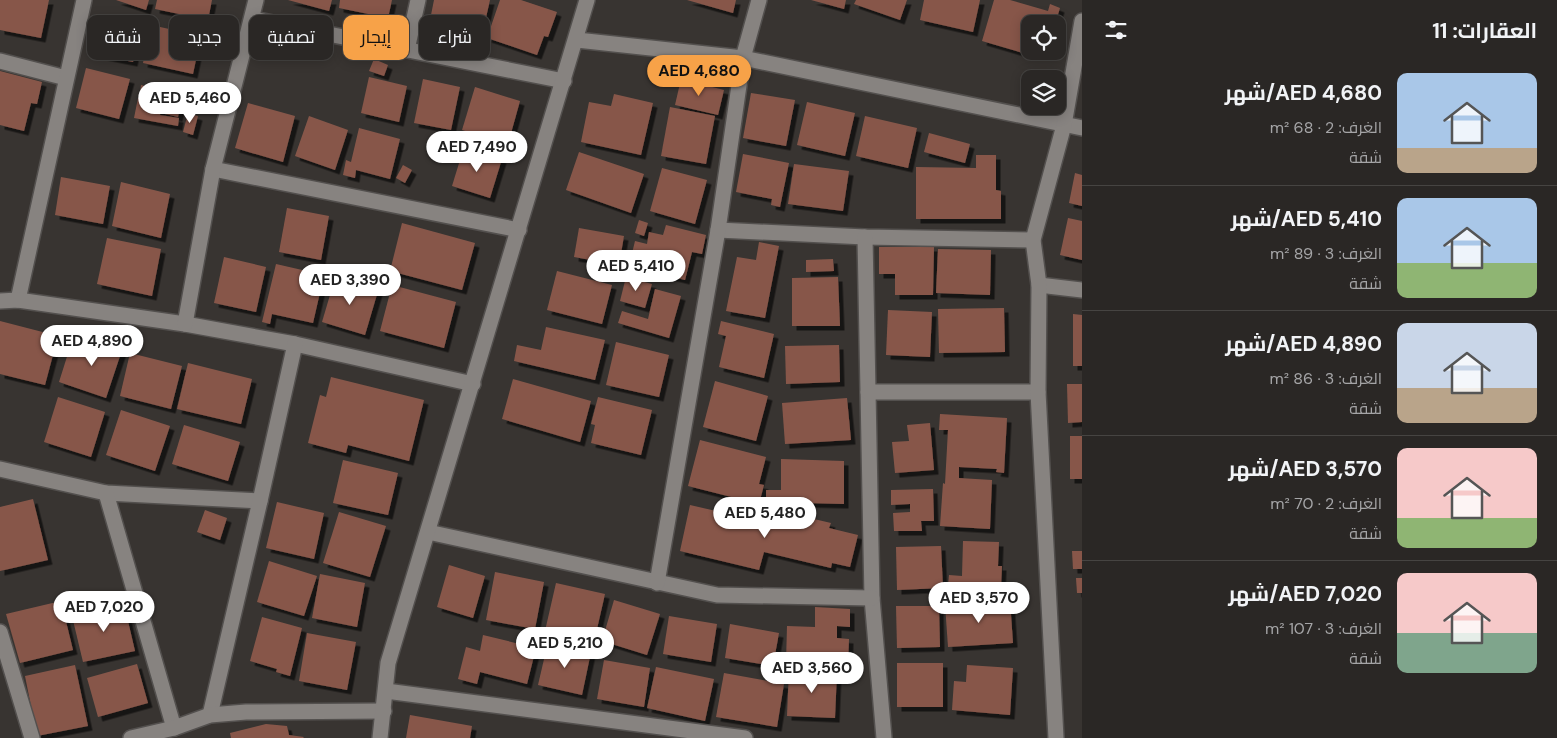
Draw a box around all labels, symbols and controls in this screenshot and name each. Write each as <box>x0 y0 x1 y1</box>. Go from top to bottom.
chip: شقة <box>87 15 159 60</box>
chip: جديد <box>169 15 239 60</box>
chip: تصفية <box>249 15 333 60</box>
chip: إيجار <box>343 15 409 60</box>
chip: شراء <box>419 15 490 60</box>
map controls <box>1021 15 1066 115</box>
button: locate <box>1021 15 1066 60</box>
icon: filters <box>1102 16 1130 44</box>
text: العقارات: 11 <box>1432 17 1537 45</box>
pin: AED 4,680 <box>642 54 756 97</box>
text: AED 4,680 <box>658 60 740 81</box>
button: layers <box>1021 70 1066 115</box>
text: AED 4,680/شهر <box>1225 79 1382 107</box>
pin: AED 5,460 <box>133 82 247 124</box>
text: AED 5,460 <box>149 87 231 108</box>
icon: home <box>1437 93 1497 153</box>
text: الغرف: 2 · 68 m² <box>1270 117 1382 138</box>
pin: AED 7,490 <box>420 130 534 173</box>
text: AED 7,490 <box>437 136 517 157</box>
text: شقة <box>1349 147 1382 168</box>
text: AED 5,410/شهر <box>1231 205 1382 233</box>
icon: home <box>1437 218 1497 278</box>
text: الغرف: 3 · 89 m² <box>1270 243 1382 264</box>
pin: AED 5,410 <box>579 250 693 292</box>
text: AED 5,410 <box>597 255 675 276</box>
pin: AED 3,390 <box>293 264 407 306</box>
text: AED 3,390 <box>310 269 390 290</box>
text: شقة <box>1349 273 1382 294</box>
pin: AED 4,890 <box>35 324 149 367</box>
text: AED 4,890 <box>51 330 133 351</box>
text: AED 4,890/شهر <box>1225 330 1382 358</box>
icon: home <box>1437 343 1497 403</box>
text: الغرف: 3 · 86 m² <box>1270 368 1382 389</box>
text: شقة <box>1349 398 1382 419</box>
text: AED 3,570/شهر <box>1228 455 1382 483</box>
icon: home <box>1437 468 1497 528</box>
text: الغرف: 2 · 70 m² <box>1270 493 1382 514</box>
pin: AED 5,480 <box>708 496 822 539</box>
text: AED 5,480 <box>724 502 806 523</box>
text: شقة <box>1349 523 1382 544</box>
text: AED 7,020/شهر <box>1228 580 1382 608</box>
pin: AED 3,570 <box>922 582 1036 624</box>
text: AED 3,570 <box>940 587 1018 608</box>
pin: AED 7,020 <box>47 590 161 633</box>
icon: home <box>1437 593 1497 653</box>
text: AED 7,020 <box>64 596 144 617</box>
text: الغرف: 3 · 107 m² <box>1265 618 1382 639</box>
pin: AED 5,210 <box>508 626 622 669</box>
text: AED 5,210 <box>527 632 603 653</box>
text: شقة <box>1349 648 1382 669</box>
pin: AED 3,560 <box>755 652 869 694</box>
text: AED 3,560 <box>772 657 852 678</box>

